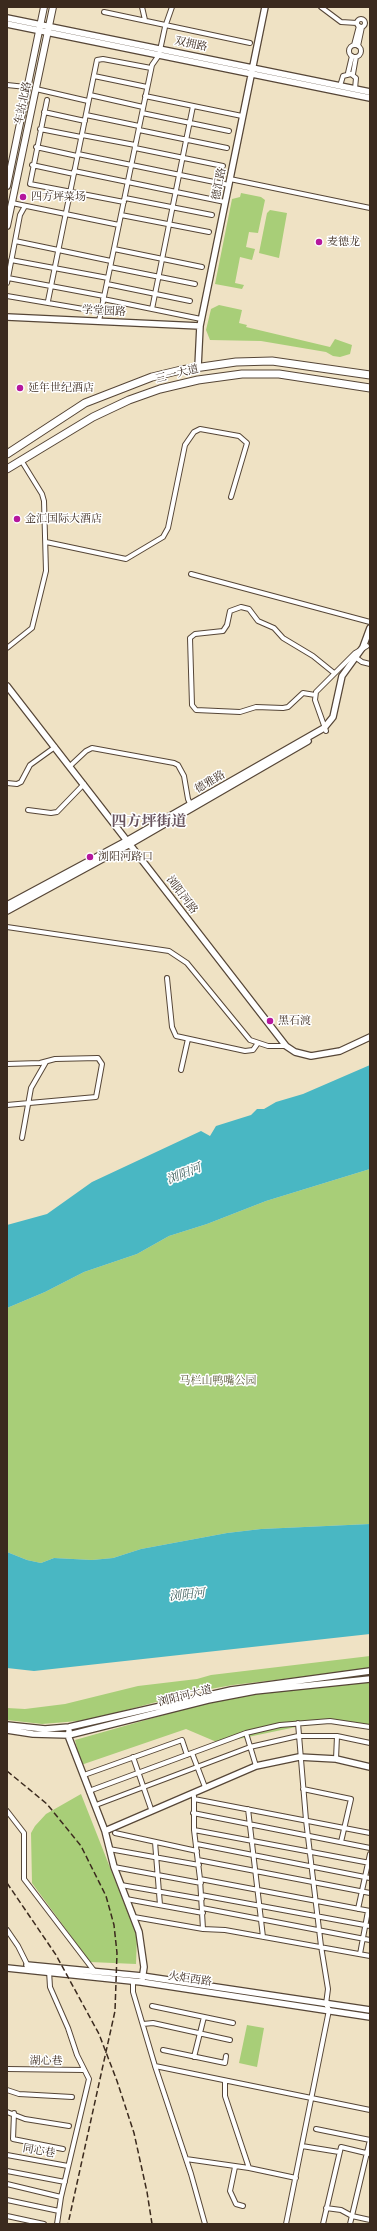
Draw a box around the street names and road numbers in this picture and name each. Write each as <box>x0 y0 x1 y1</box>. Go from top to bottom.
street label: 双拥路 <box>173 34 209 54</box>
street label: 车站北路 <box>12 80 34 126</box>
street label: 德汇路 <box>209 167 229 201</box>
street label: 学堂园路 <box>82 303 126 319</box>
street label: 三一大道 <box>154 362 200 386</box>
street label: 德雅路 <box>192 768 228 796</box>
street label: 浏阳河路 <box>163 873 201 917</box>
street label: 浏阳河大道 <box>157 1683 213 1709</box>
street label: 火炬西路 <box>167 1969 213 1989</box>
street label: 湖心巷 <box>29 2054 63 2068</box>
street label: 同心巷 <box>22 2142 56 2160</box>

